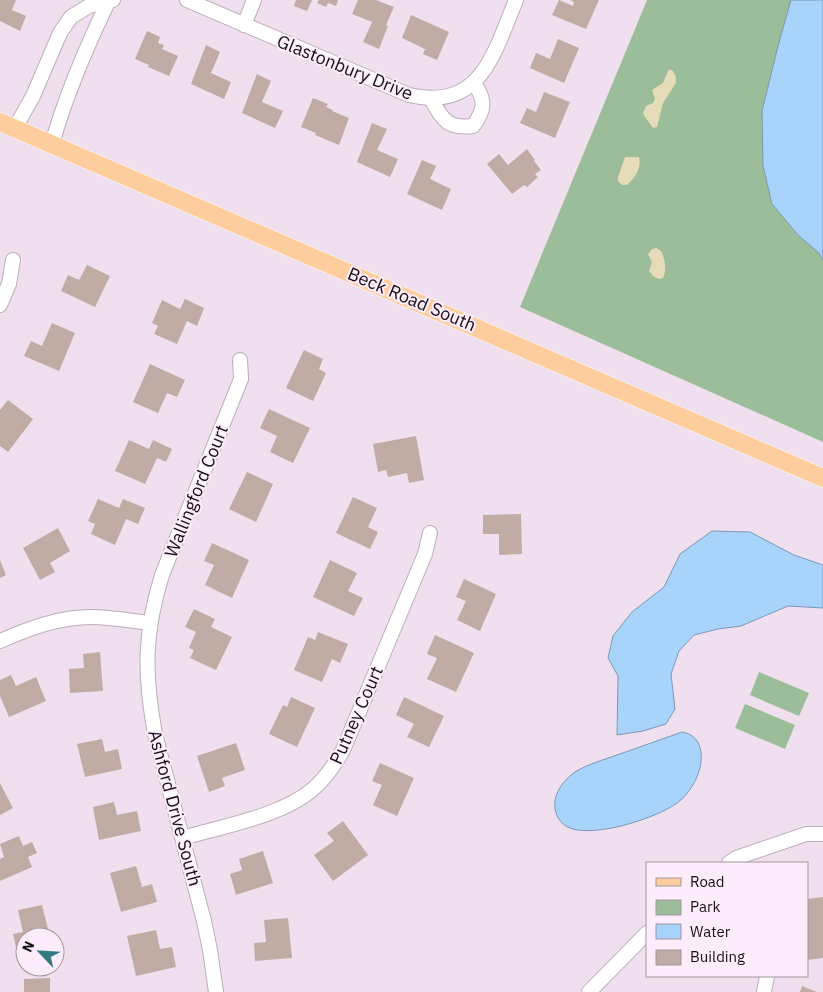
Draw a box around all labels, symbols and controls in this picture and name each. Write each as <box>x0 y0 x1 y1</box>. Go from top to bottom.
street label: Glastonbury Drive <box>274 29 416 105</box>
street label: Beck Road South <box>344 262 480 336</box>
street label: Wallingford Court <box>159 421 233 561</box>
street label: Putney Court <box>324 662 388 768</box>
street label: Ashford Drive South <box>143 727 207 889</box>
legend <box>646 862 808 977</box>
text: Road <box>690 872 725 891</box>
text: Park <box>690 897 720 916</box>
text: Water <box>690 922 731 941</box>
north arrow <box>15 927 65 977</box>
text: N <box>18 938 39 955</box>
text: Building <box>690 947 745 966</box>

